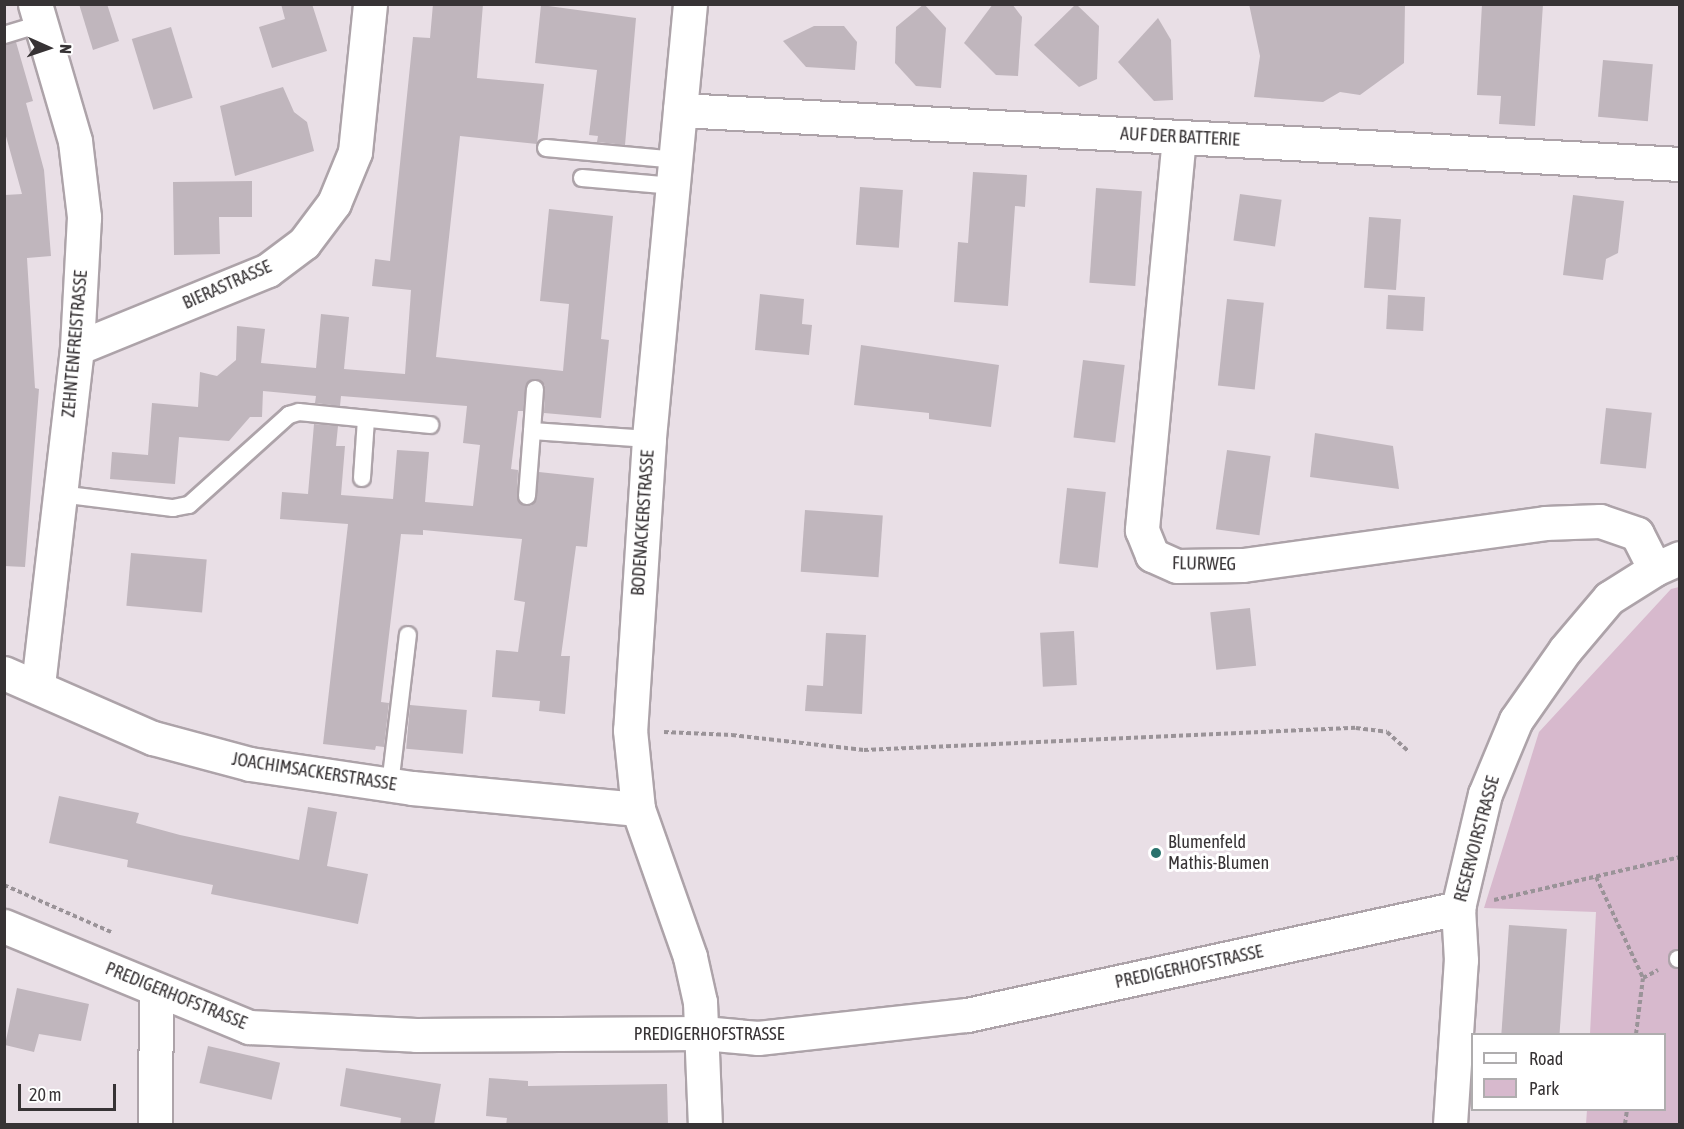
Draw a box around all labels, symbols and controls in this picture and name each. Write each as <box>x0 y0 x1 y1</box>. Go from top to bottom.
north arrow <box>18 18 78 78</box>
text: N <box>57 44 75 54</box>
street label: AUF DER BATTERIE <box>1120 123 1240 151</box>
street label: BIERASTRASSE <box>179 256 275 314</box>
street label: ZEHNTENFREISTRASSE <box>58 270 92 418</box>
street label: BODENACKERSTRASSE <box>627 449 659 597</box>
street label: FLURWEG <box>1172 553 1236 575</box>
street label: JOACHIMSACKERSTRASSE <box>230 748 398 796</box>
street label: RESERVOIRSTRASSE <box>1450 774 1504 904</box>
place label: Blumenfeld Mathis-Blumen <box>1168 832 1269 874</box>
marker: Blumenfeld Mathis-Blumen <box>1149 846 1163 860</box>
street label: PREDIGERHOFSTRASSE <box>1113 941 1265 993</box>
street label: PREDIGERHOFSTRASSE <box>102 958 250 1034</box>
street label: PREDIGERHOFSTRASSE <box>634 1023 784 1045</box>
legend <box>1471 1033 1666 1111</box>
text: Road <box>1529 1048 1563 1069</box>
scale bar <box>21 1072 118 1110</box>
text: Park <box>1529 1078 1559 1099</box>
text: 20 m <box>29 1084 61 1105</box>

